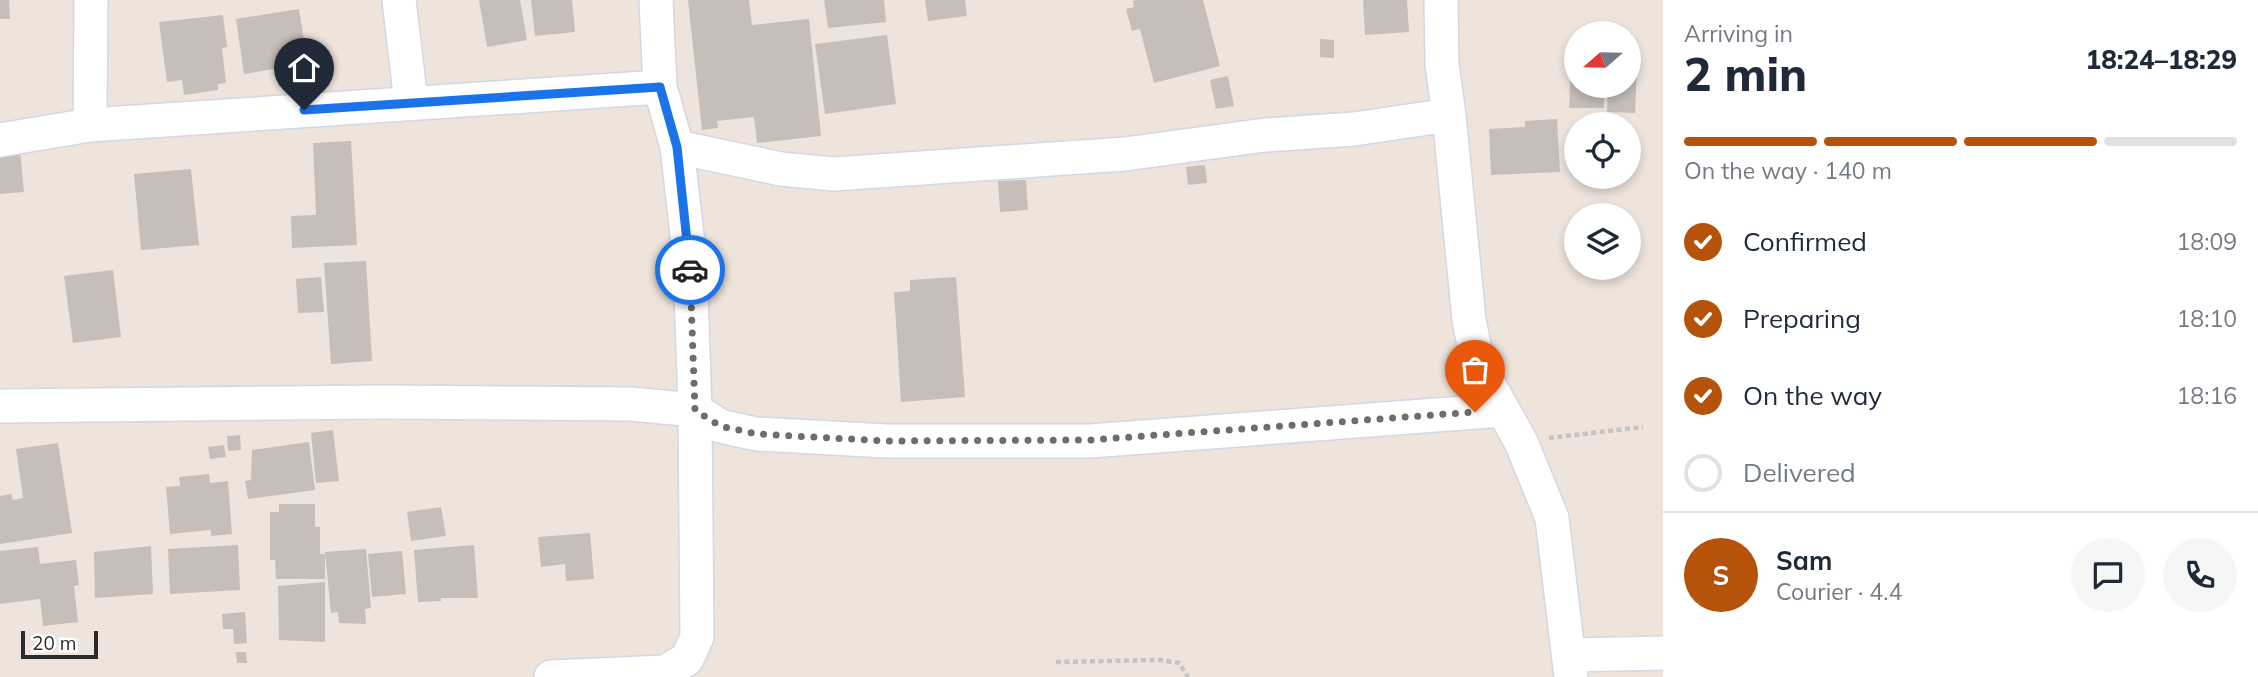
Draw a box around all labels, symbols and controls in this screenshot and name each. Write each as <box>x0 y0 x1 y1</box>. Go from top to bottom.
text: Arriving in <box>1684 19 1793 48</box>
north arrow <box>1564 21 1642 98</box>
map controls <box>1564 21 1641 280</box>
pin <box>274 38 334 110</box>
text: 18:24–18:29 <box>2086 43 2237 76</box>
text: 2 min <box>1684 45 1807 103</box>
icon: home <box>285 49 323 87</box>
button: locate <box>1564 112 1641 189</box>
text: On the way · 140 m <box>1684 156 1892 185</box>
button: layers <box>1564 203 1641 280</box>
icon: check <box>1684 223 1722 261</box>
text: Confirmed <box>1743 225 1867 258</box>
text: 18:09 <box>2177 227 2237 256</box>
courier <box>655 235 725 305</box>
icon: car <box>671 251 709 289</box>
icon: check <box>1684 300 1722 338</box>
text: Preparing <box>1743 302 1861 335</box>
text: 18:10 <box>2177 304 2237 333</box>
pin <box>1445 340 1505 412</box>
icon: bag <box>1456 351 1494 389</box>
icon: check <box>1684 377 1722 415</box>
text: On the way <box>1743 379 1882 412</box>
text: 18:16 <box>2177 381 2237 410</box>
text: Delivered <box>1743 456 1856 489</box>
button: chat <box>2071 538 2145 612</box>
button: phone <box>2163 538 2237 612</box>
text: Sam <box>1776 544 1832 577</box>
text: S <box>1713 559 1729 592</box>
text: Courier · 4.4 <box>1776 577 1902 606</box>
scale bar <box>21 628 98 660</box>
text: 20 m <box>32 631 76 655</box>

